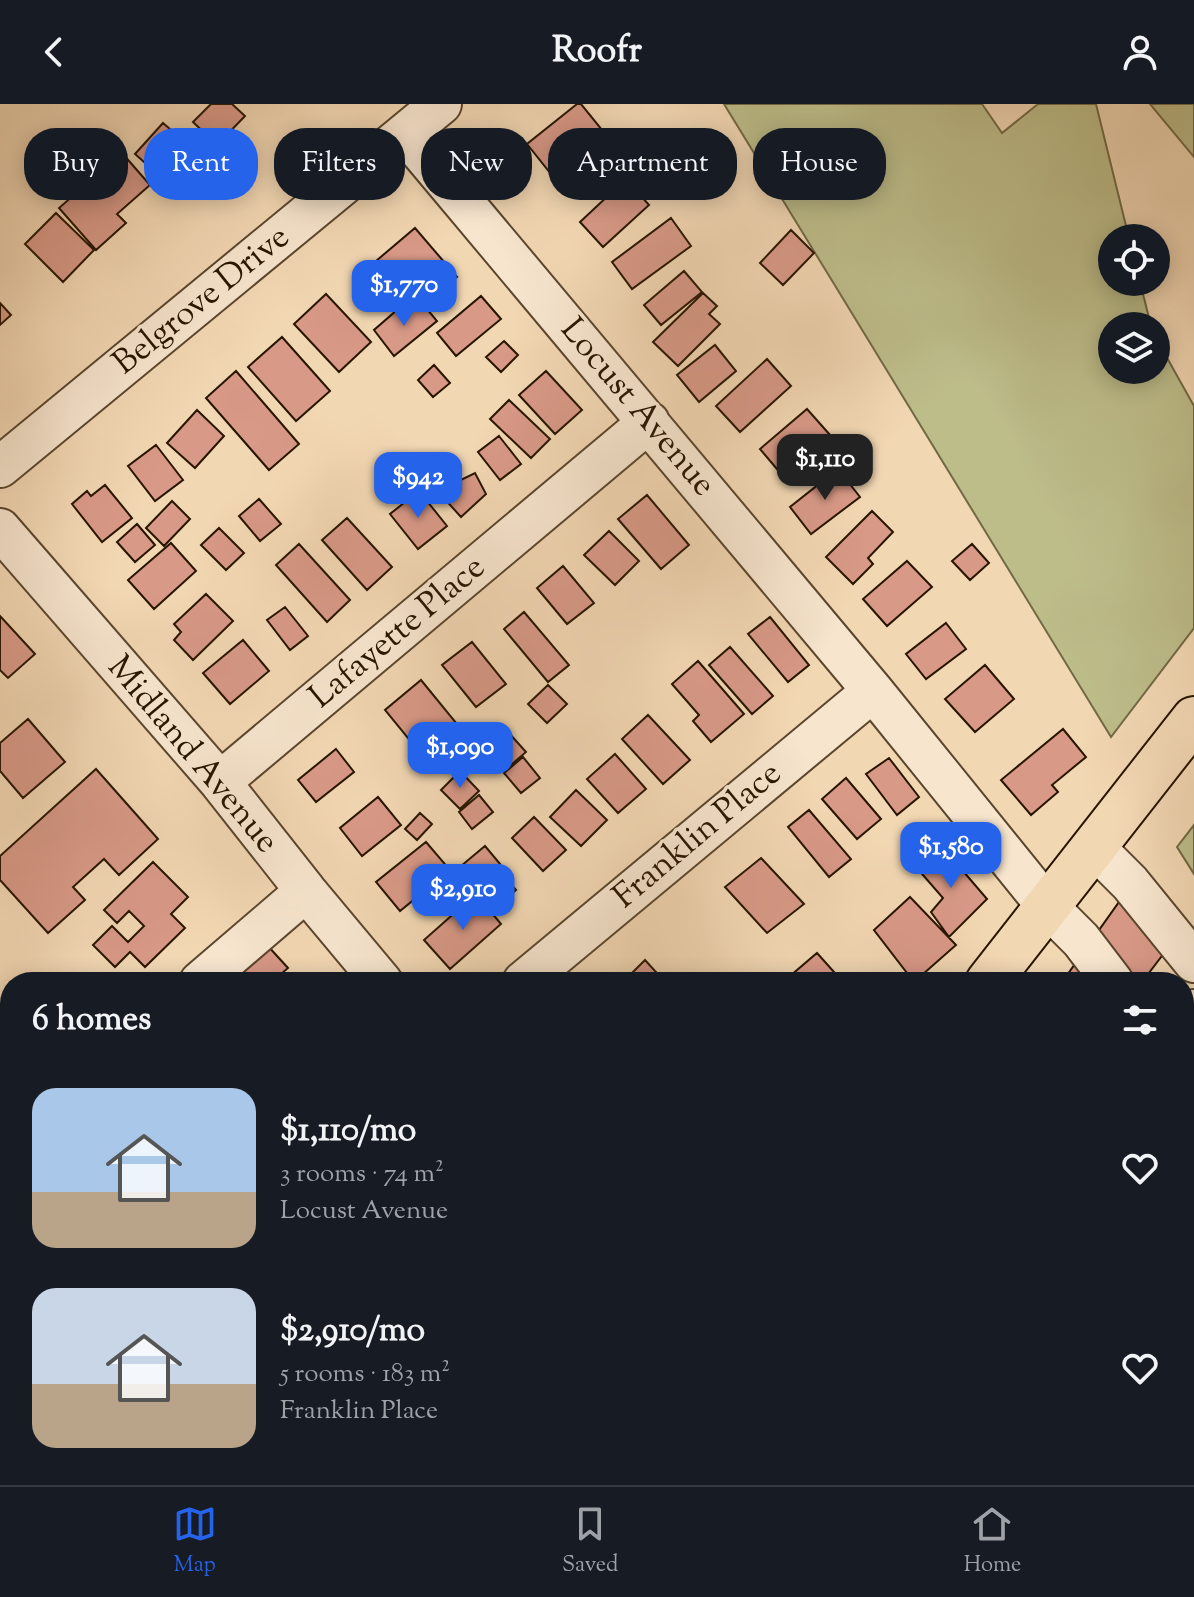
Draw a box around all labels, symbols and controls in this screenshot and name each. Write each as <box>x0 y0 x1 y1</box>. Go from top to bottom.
text: Roofr <box>552 26 642 78</box>
icon: back <box>32 30 76 74</box>
icon: person <box>1118 30 1162 74</box>
chip: Buy <box>24 128 128 200</box>
chip: Rent <box>144 128 258 200</box>
chip: Filters <box>274 128 405 200</box>
chip: New <box>421 128 532 200</box>
chip: Apartment <box>548 128 737 200</box>
chip: House <box>753 128 886 200</box>
street label: Belgrove Drive <box>103 214 301 388</box>
map controls <box>1098 224 1170 384</box>
button: locate <box>1098 224 1170 296</box>
pin: $1,770 <box>339 260 469 328</box>
text: $1,770 <box>370 267 438 304</box>
street label: Locust Avenue <box>548 308 726 508</box>
button: layers <box>1098 312 1170 384</box>
pin: $1,110 <box>760 434 890 502</box>
text: $1,110 <box>795 441 855 478</box>
pin: $942 <box>371 452 465 520</box>
text: $942 <box>392 459 444 496</box>
street label: Lafayette Place <box>299 545 497 721</box>
street label: Midland Avenue <box>95 645 289 865</box>
pin: $1,090 <box>395 722 525 790</box>
text: $1,090 <box>426 729 494 766</box>
street label: Franklin Place <box>603 751 793 921</box>
pin: $1,580 <box>886 822 1016 890</box>
text: $1,580 <box>918 829 984 866</box>
pin: $2,910 <box>398 864 528 932</box>
text: $2,910 <box>430 871 496 908</box>
text: 6 homes <box>32 996 151 1045</box>
icon: filters <box>1118 998 1162 1042</box>
text: $1,110/mo <box>280 1107 416 1156</box>
icon: home <box>96 1120 192 1216</box>
icon: heart <box>1118 1146 1162 1190</box>
text: 3 rooms · 74 m² <box>280 1156 444 1193</box>
text: Locust Avenue <box>280 1193 448 1230</box>
text: $2,910/mo <box>280 1307 425 1356</box>
icon: home <box>96 1320 192 1416</box>
icon: heart <box>1118 1346 1162 1390</box>
text: 5 rooms · 183 m² <box>280 1356 450 1393</box>
text: Franklin Place <box>280 1393 438 1430</box>
tab: Map <box>173 1502 217 1582</box>
tab: Saved <box>562 1502 618 1582</box>
tab: Home <box>964 1502 1021 1582</box>

